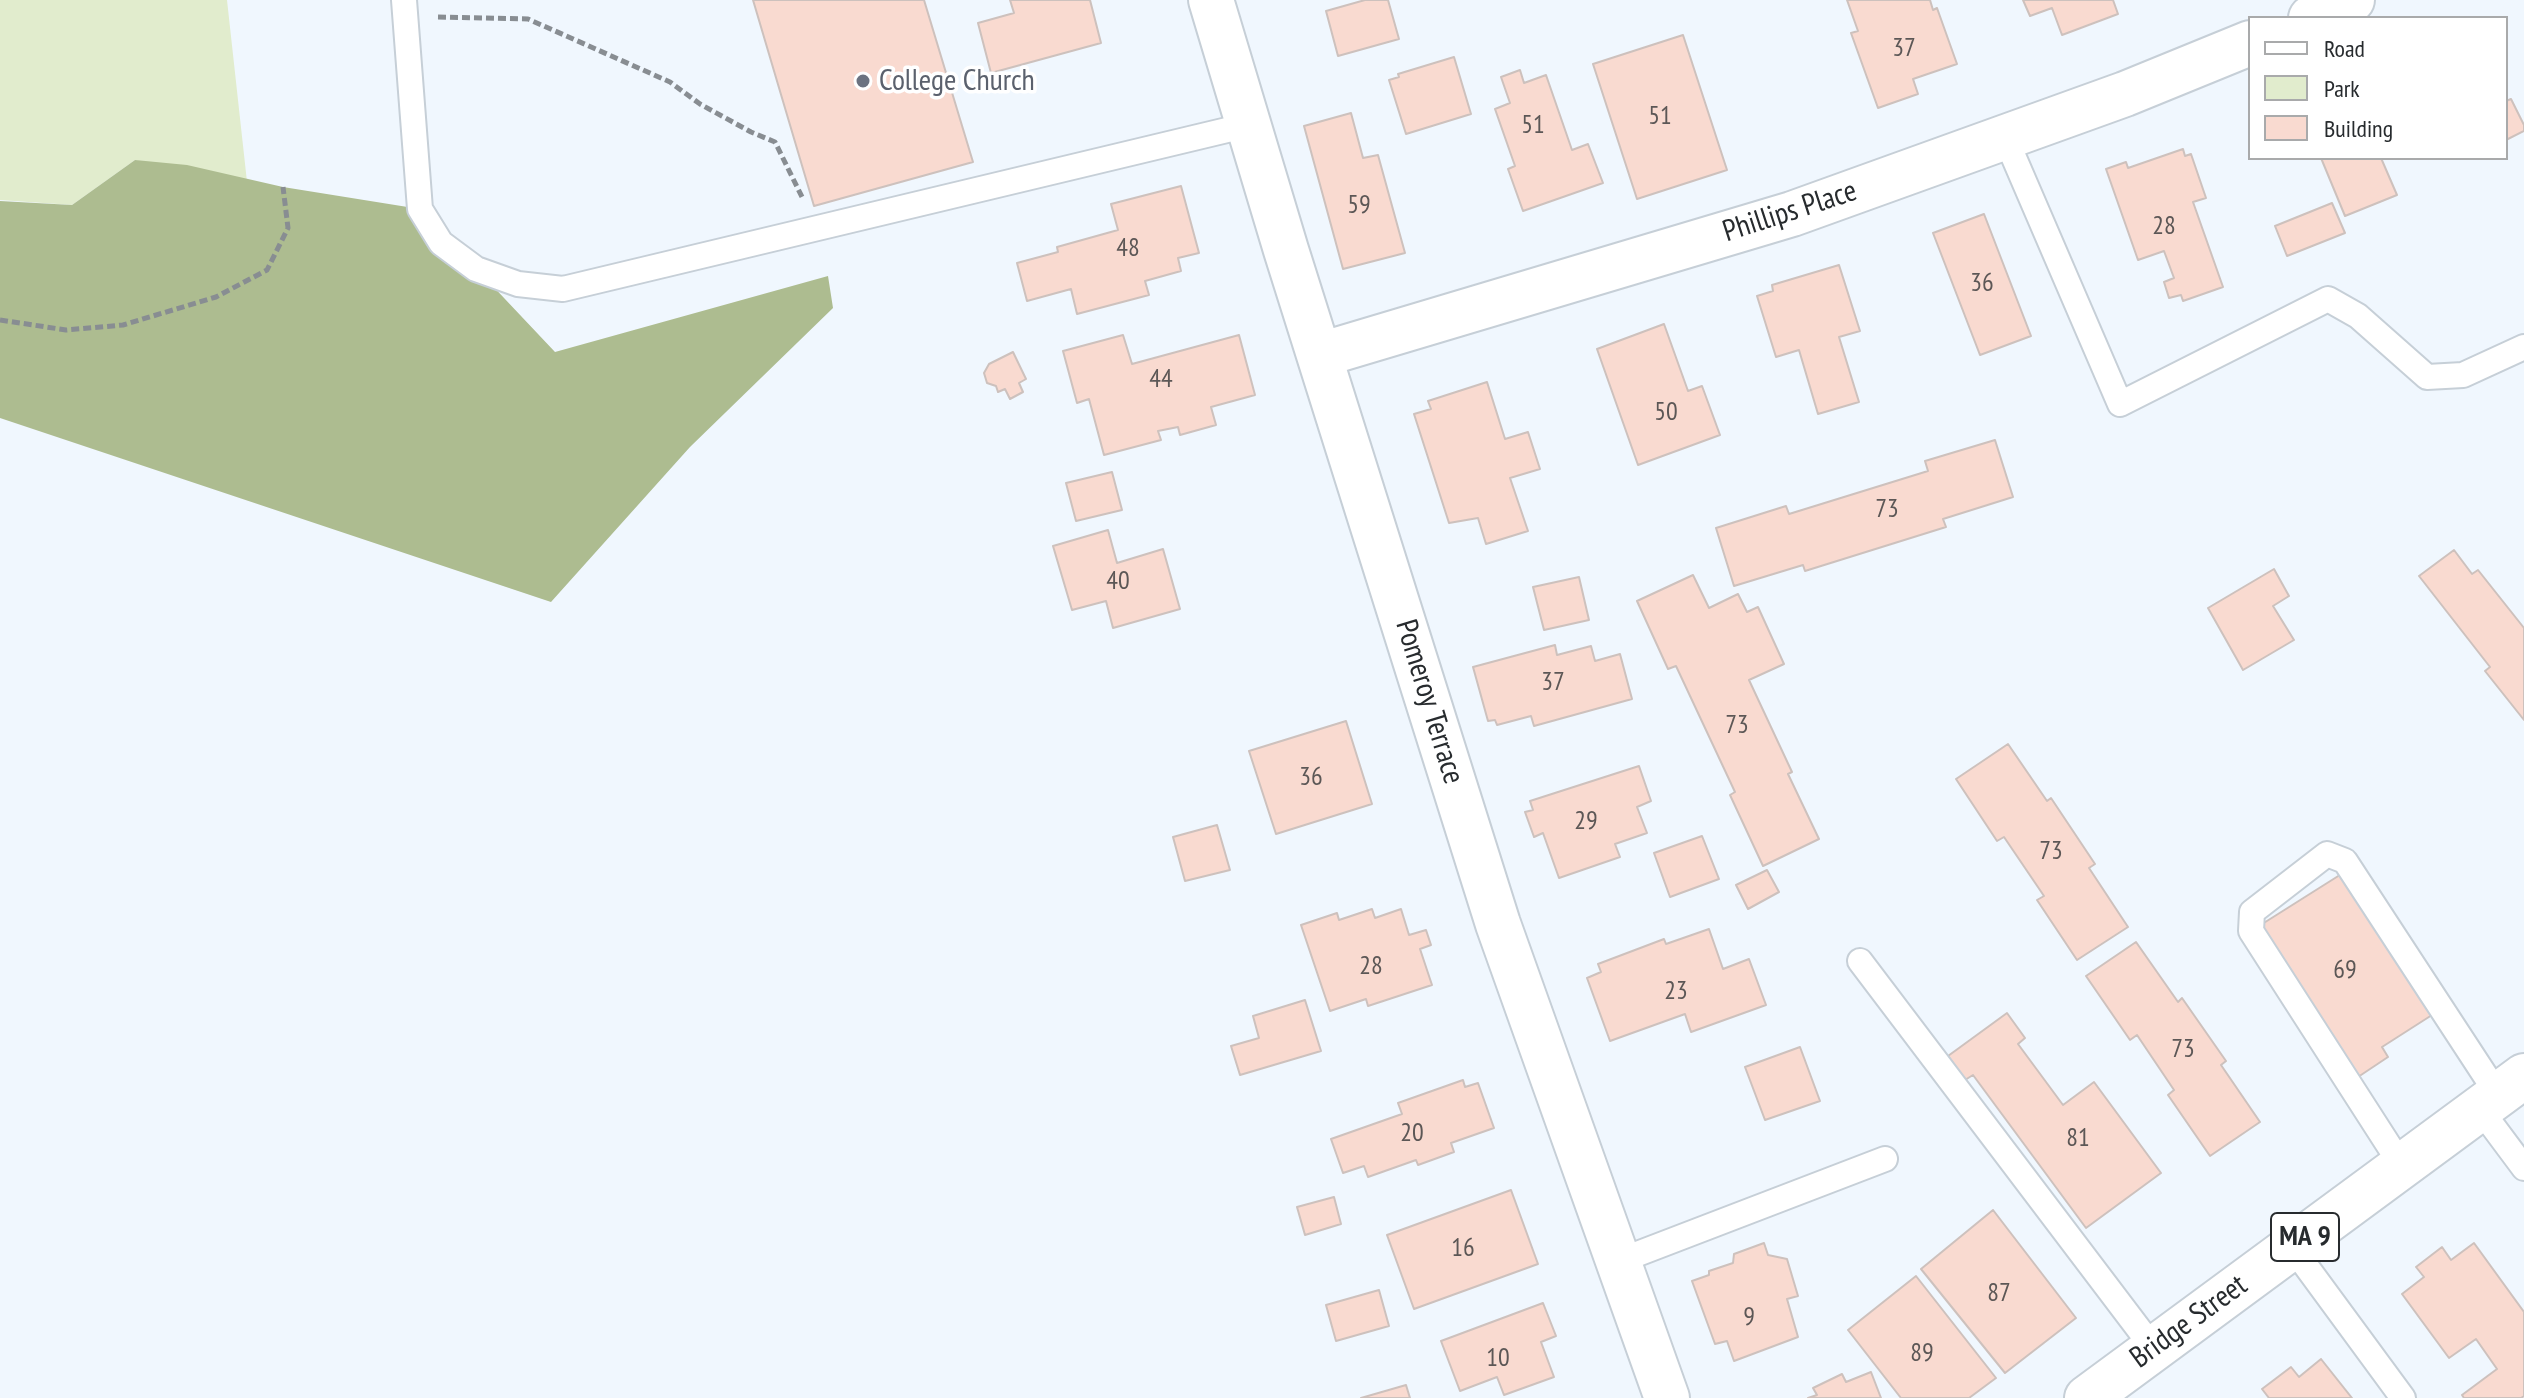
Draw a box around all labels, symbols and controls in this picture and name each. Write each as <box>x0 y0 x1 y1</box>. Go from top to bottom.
legend <box>2248 16 2508 160</box>
house number: 37 <box>1892 33 1916 65</box>
text: Road <box>2324 33 2365 64</box>
place label: College Church <box>879 63 1035 99</box>
marker: College Church <box>854 72 872 90</box>
text: Park <box>2324 73 2360 104</box>
house number: 51 <box>1648 101 1672 133</box>
house number: 51 <box>1521 110 1545 142</box>
text: Building <box>2324 113 2393 144</box>
street label: Phillips Place <box>1719 174 1861 250</box>
house number: 59 <box>1347 190 1371 222</box>
house number: 28 <box>2152 211 2176 243</box>
house number: 48 <box>1116 233 1140 265</box>
house number: 36 <box>1970 268 1994 300</box>
house number: 44 <box>1149 364 1173 396</box>
house number: 50 <box>1654 397 1678 429</box>
house number: 73 <box>1875 494 1899 526</box>
house number: 40 <box>1106 566 1130 598</box>
street label: Pomeroy Terrace <box>1387 616 1471 788</box>
house number: 37 <box>1541 667 1565 699</box>
house number: 73 <box>1725 710 1749 742</box>
house number: 36 <box>1299 762 1323 794</box>
house number: 29 <box>1574 806 1598 838</box>
house number: 73 <box>2039 836 2063 868</box>
house number: 28 <box>1359 951 1383 983</box>
house number: 69 <box>2333 955 2357 987</box>
house number: 23 <box>1664 976 1688 1008</box>
house number: 73 <box>2171 1034 2195 1066</box>
house number: 20 <box>1400 1118 1424 1150</box>
house number: 81 <box>2066 1123 2090 1155</box>
road number: MA 9 <box>2271 1213 2339 1261</box>
house number: 16 <box>1451 1233 1475 1265</box>
street label: Bridge Street <box>2124 1268 2254 1376</box>
house number: 87 <box>1987 1278 2011 1310</box>
house number: 9 <box>1743 1302 1755 1334</box>
house number: 89 <box>1910 1338 1934 1370</box>
house number: 10 <box>1486 1343 1510 1375</box>

